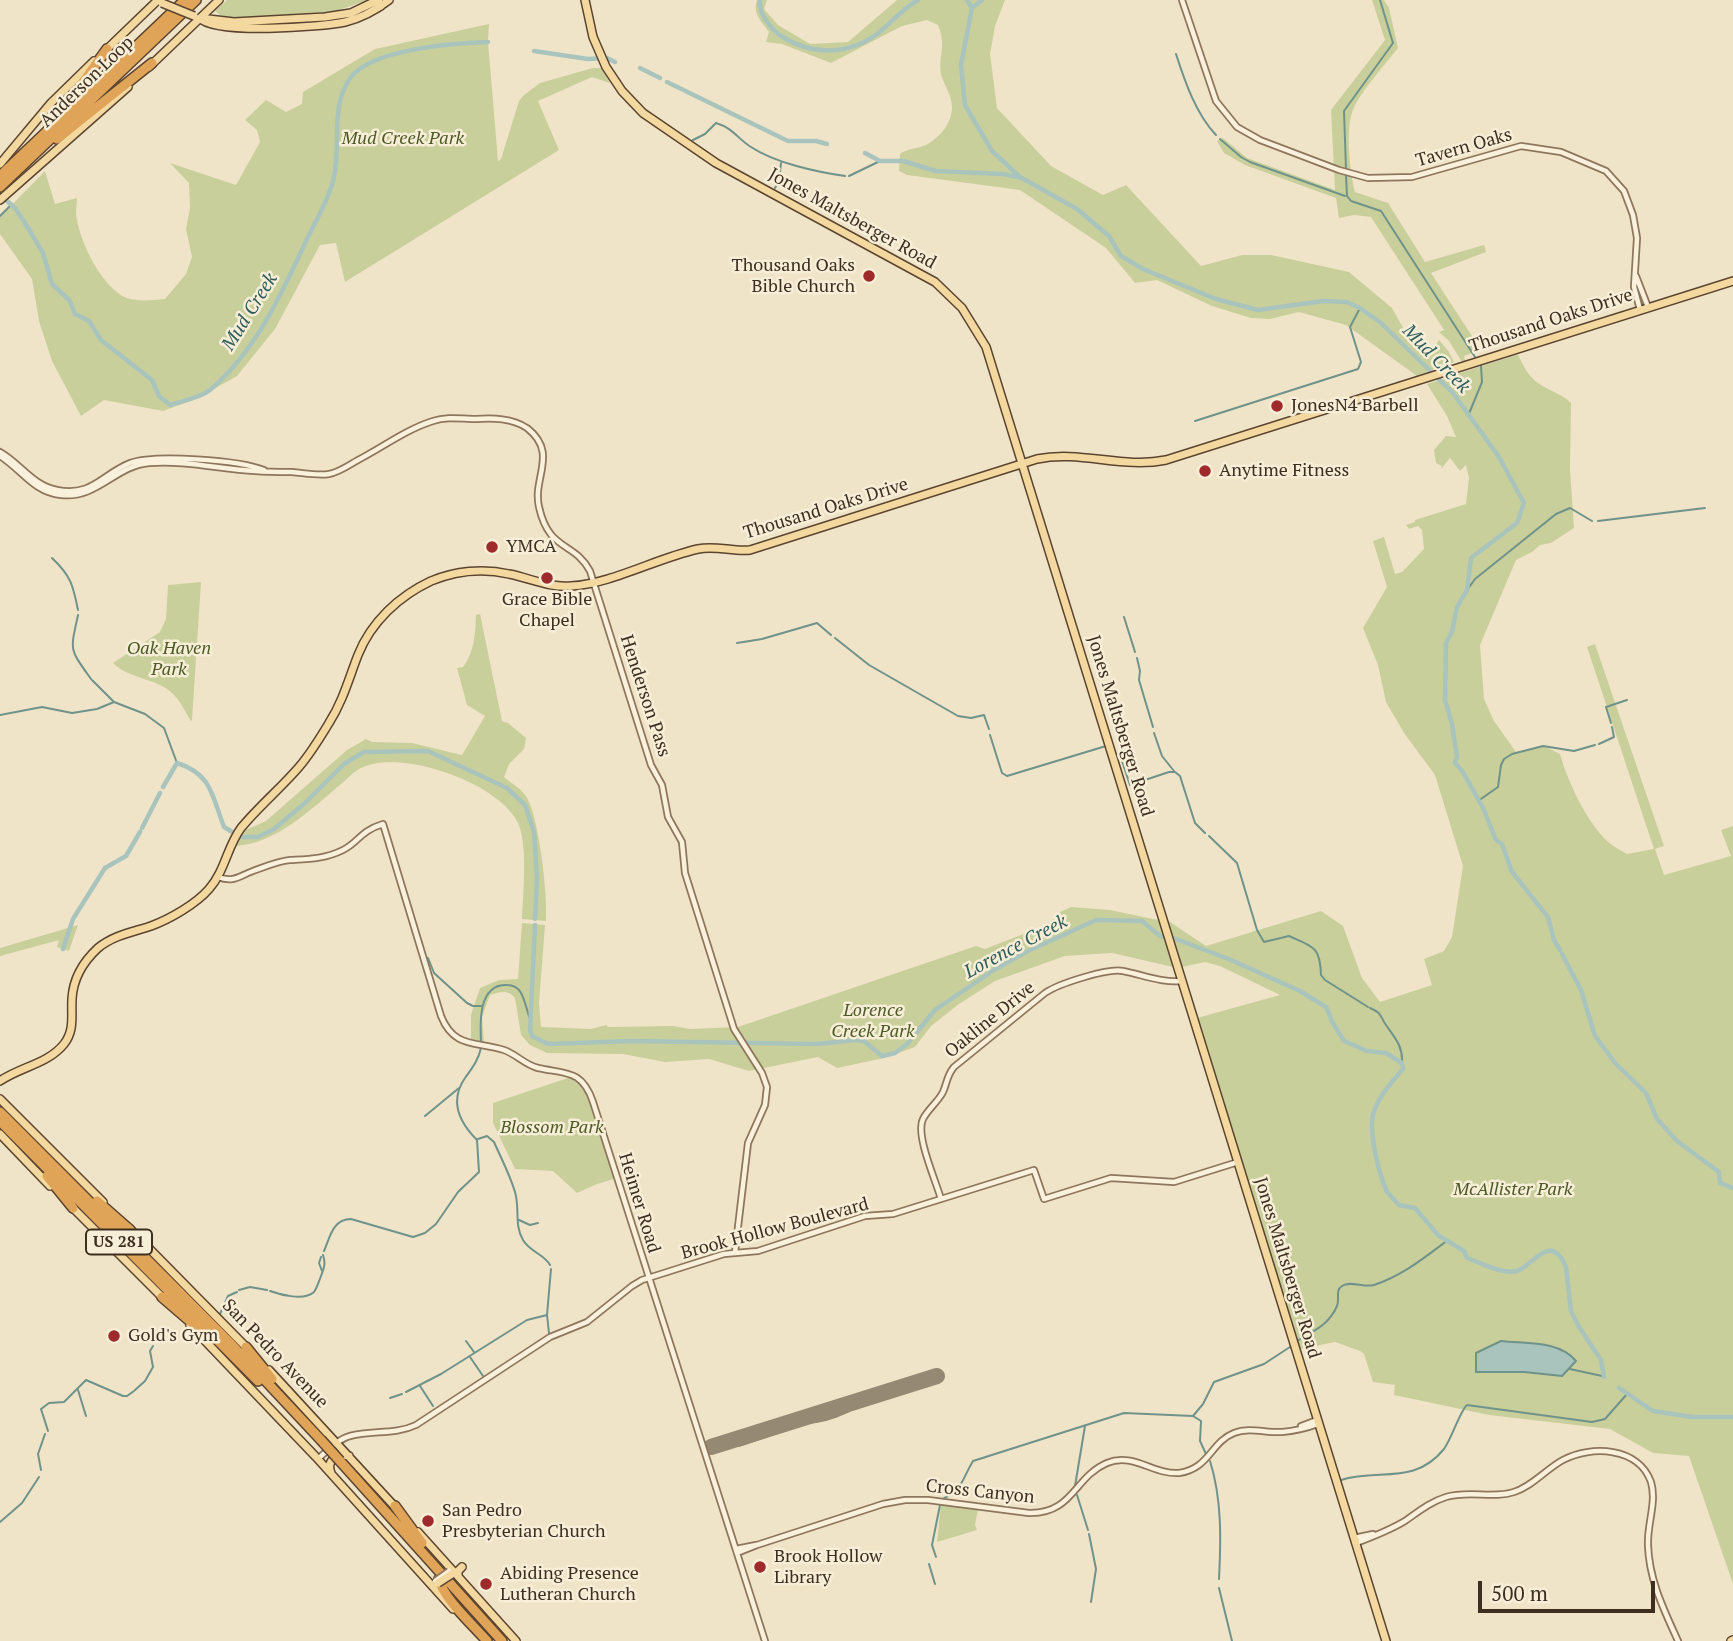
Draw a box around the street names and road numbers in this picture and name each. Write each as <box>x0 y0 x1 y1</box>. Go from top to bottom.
street label: Anderson Loop <box>36 32 138 132</box>
street label: Tavern Oaks <box>1413 124 1515 172</box>
street label: Jones Maltsberger Road <box>764 164 940 274</box>
street label: Thousand Oaks Drive <box>1466 284 1636 358</box>
street label: Thousand Oaks Drive <box>741 474 911 544</box>
street label: Henderson Pass <box>615 632 675 760</box>
street label: Jones Maltsberger Road <box>1082 633 1158 819</box>
street label: Oakline Drive <box>941 977 1039 1063</box>
street label: Heimer Road <box>614 1150 664 1256</box>
street label: Jones Maltsberger Road <box>1249 1175 1325 1361</box>
street label: Brook Hollow Boulevard <box>679 1194 871 1264</box>
road number: US 281 <box>86 1230 152 1254</box>
street label: San Pedro Avenue <box>217 1295 333 1413</box>
street label: Cross Canyon <box>925 1476 1035 1508</box>

